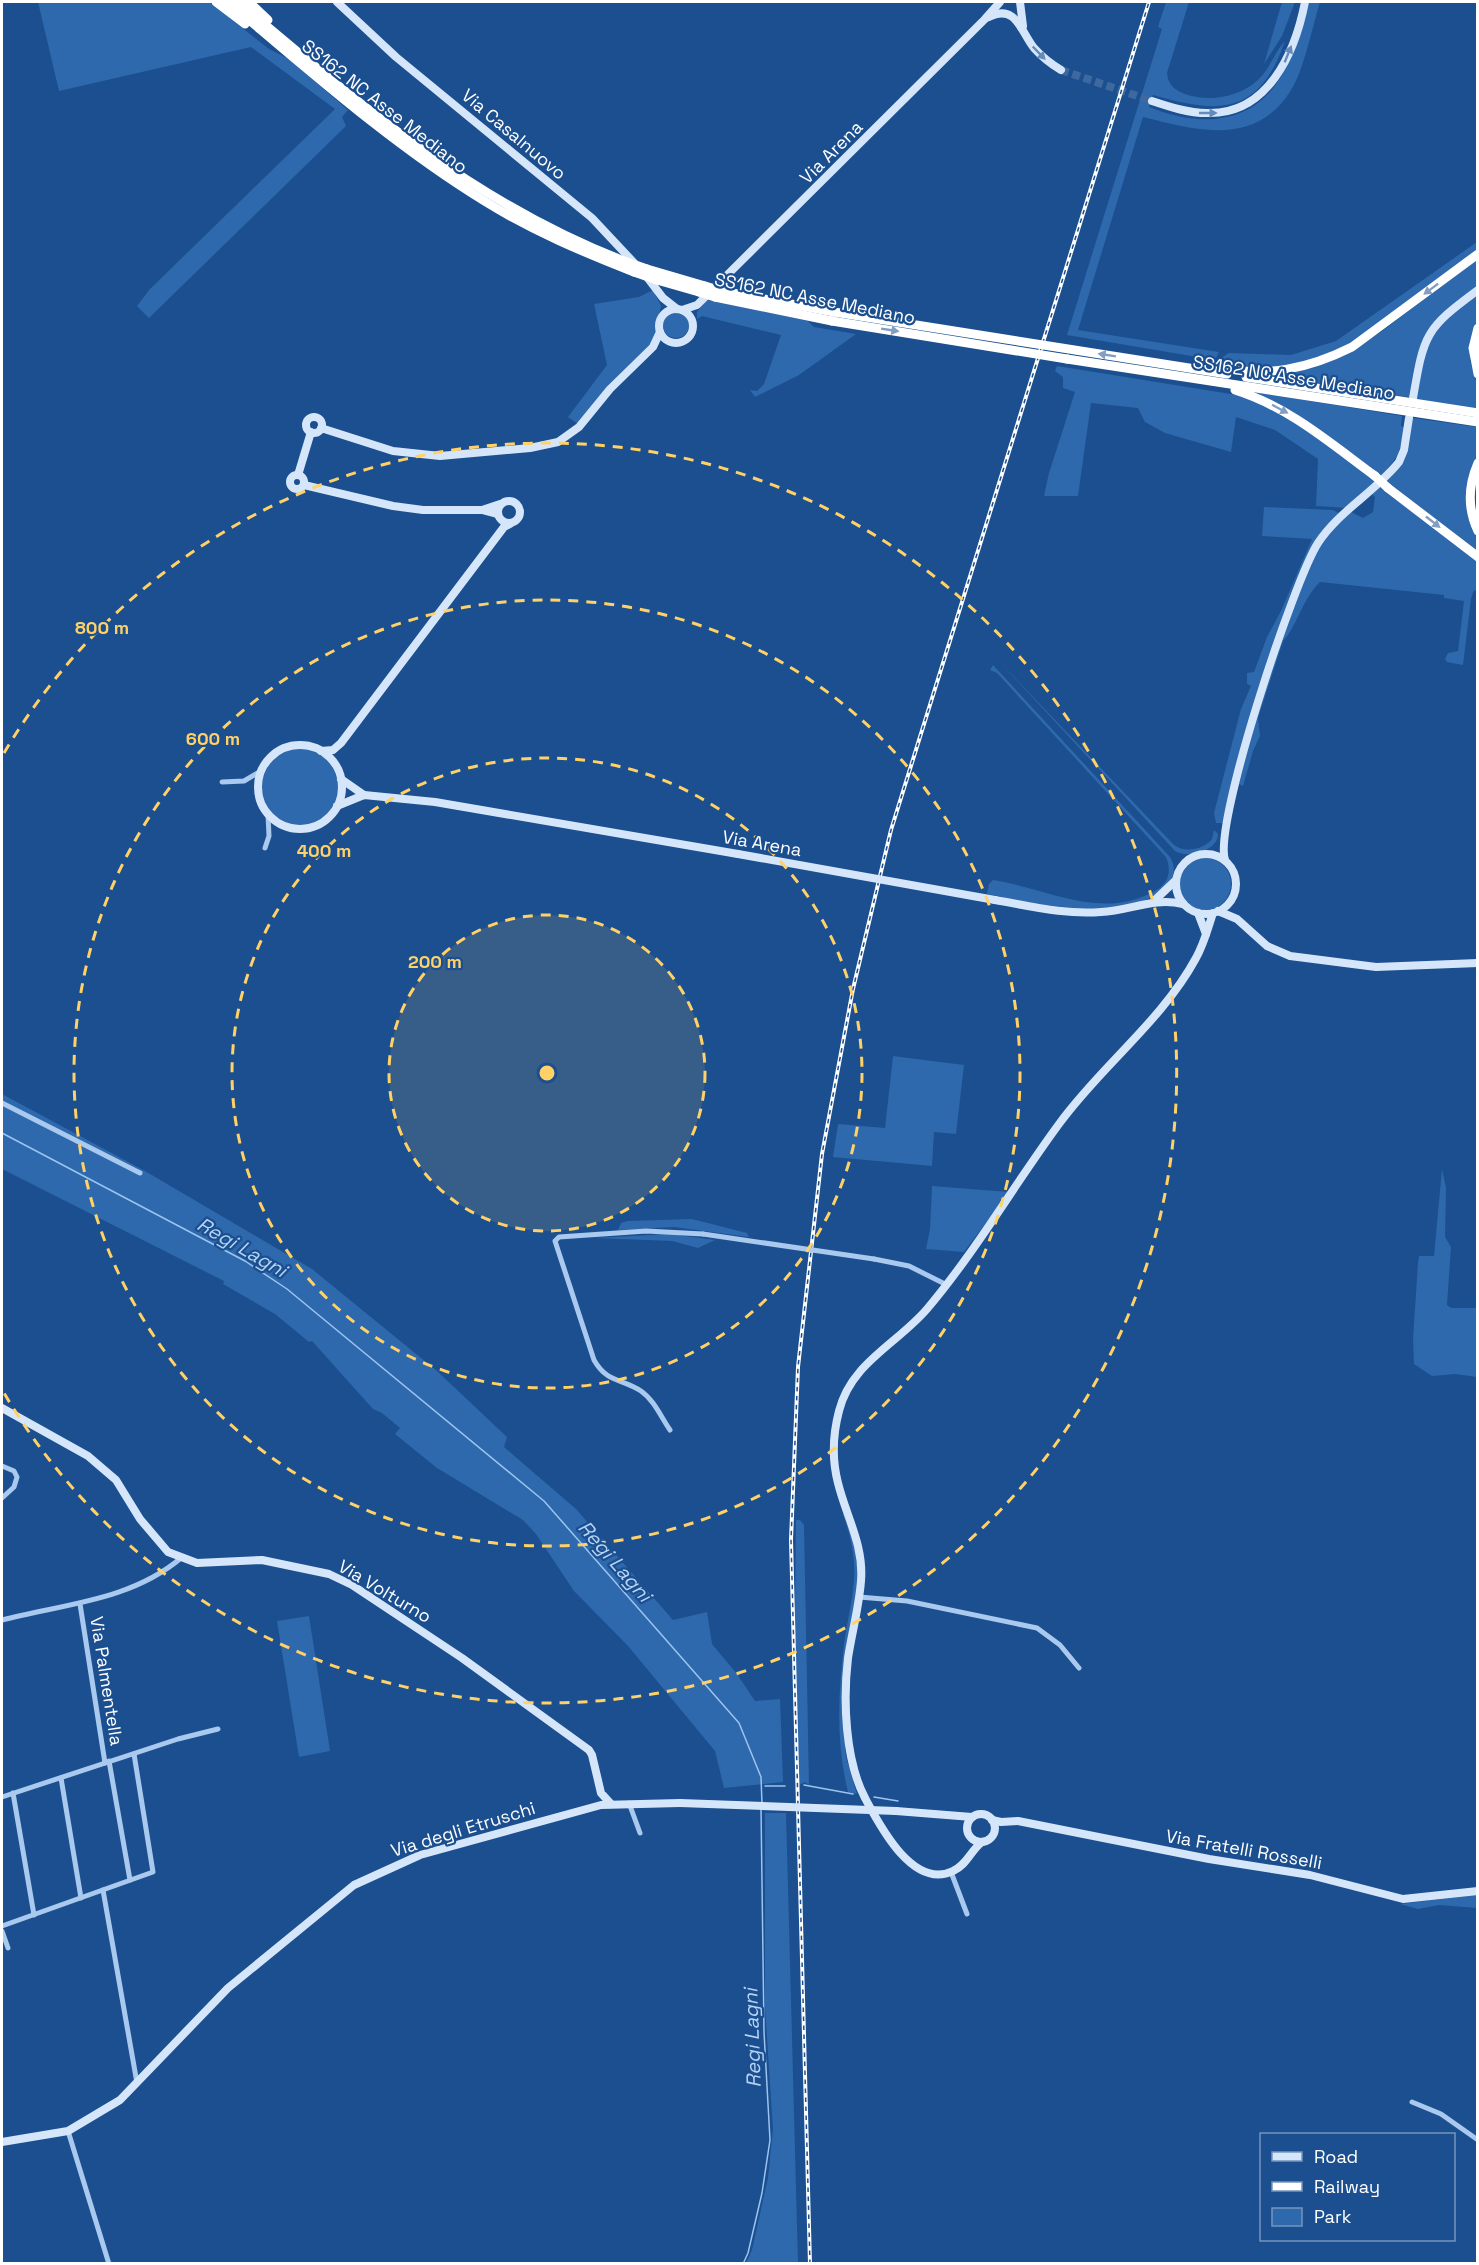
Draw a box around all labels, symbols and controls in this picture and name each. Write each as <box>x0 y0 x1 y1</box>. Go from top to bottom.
street label: SS162 NC Asse Mediano <box>297 34 473 178</box>
one-way arrow <box>1032 45 1046 59</box>
one-way arrow <box>1284 45 1293 63</box>
street label: Via Casalnuovo <box>457 84 571 184</box>
one-way arrow <box>1198 108 1217 118</box>
street label: Via Arena <box>795 116 867 188</box>
street label: SS162 NC Asse Mediano <box>713 267 917 329</box>
one-way arrow <box>1423 283 1439 295</box>
one-way arrow <box>880 326 899 335</box>
street label: SS162 NC Asse Mediano <box>1191 350 1397 404</box>
one-way arrow <box>1097 351 1116 360</box>
one-way arrow <box>1272 404 1289 414</box>
one-way arrow <box>1425 516 1441 529</box>
text: 800 m <box>75 616 129 639</box>
text: 600 m <box>186 727 240 750</box>
street label: Via Arena <box>721 825 803 861</box>
text: 400 m <box>297 839 351 862</box>
text: 200 m <box>408 950 462 973</box>
centre of rings <box>537 1063 557 1083</box>
water label: Regi Lagni <box>192 1211 293 1284</box>
water label: Regi Lagni <box>573 1515 659 1609</box>
street label: Via Volturno <box>334 1554 436 1628</box>
street label: Via Palmentella <box>85 1615 129 1747</box>
street label: Via degli Etruschi <box>388 1796 538 1862</box>
street label: Via Fratelli Rosselli <box>1164 1824 1324 1874</box>
water label: Regi Lagni <box>737 1986 767 2088</box>
legend <box>1260 2133 1455 2241</box>
text: Road <box>1314 2145 1358 2168</box>
text: Railway <box>1314 2175 1380 2198</box>
text: Park <box>1314 2205 1352 2228</box>

